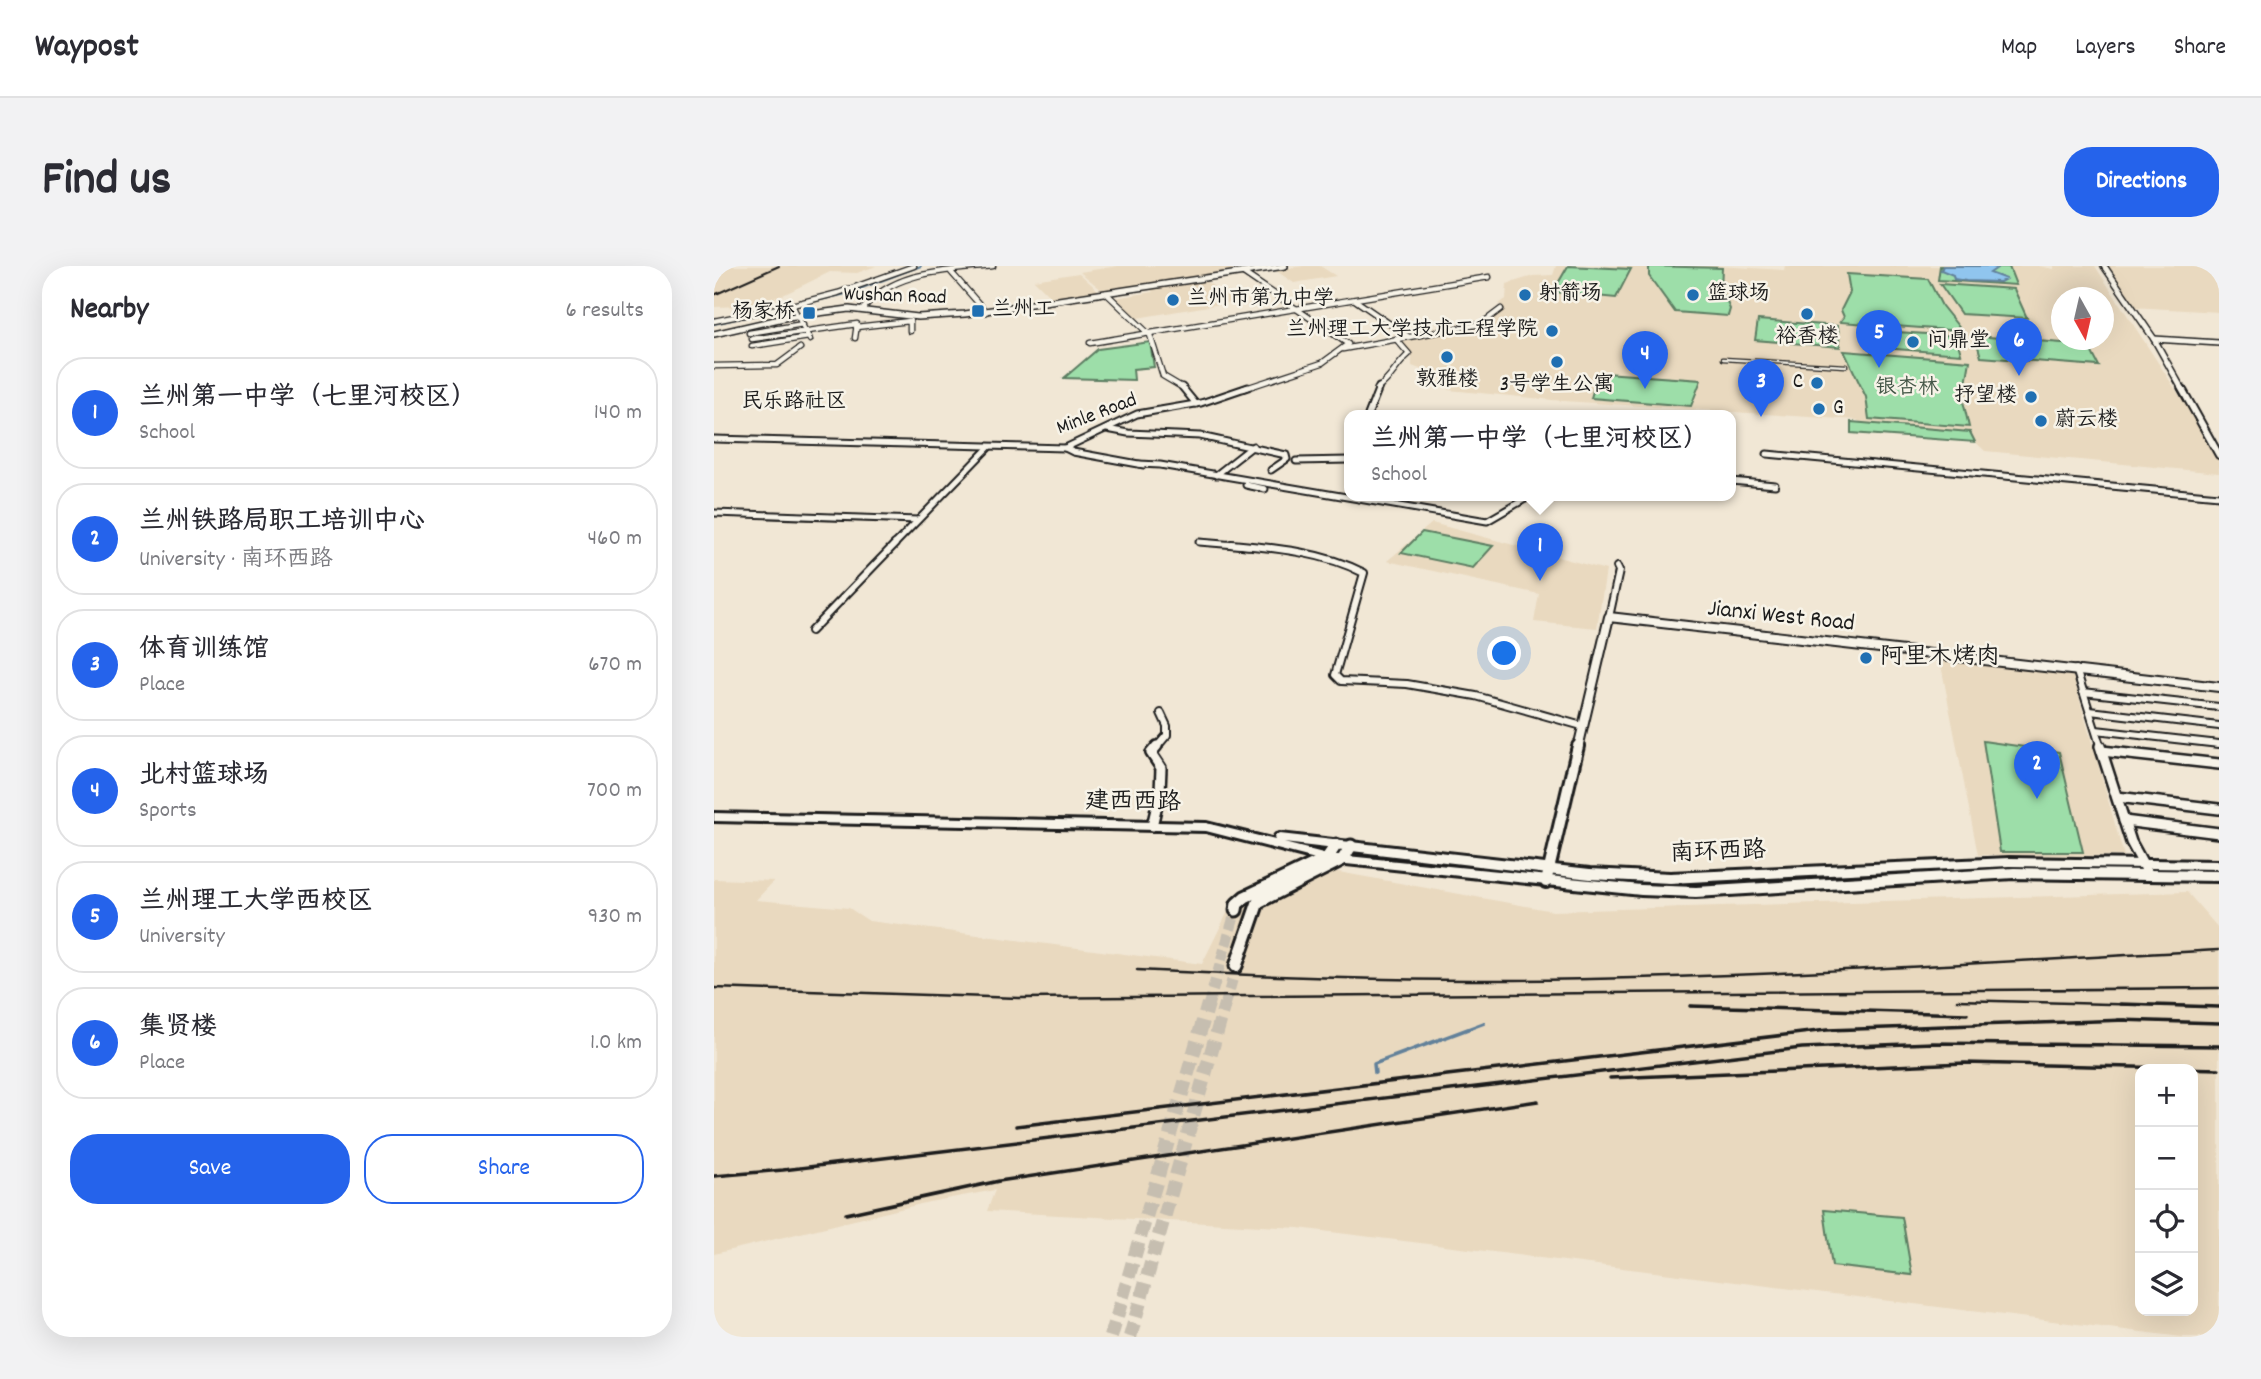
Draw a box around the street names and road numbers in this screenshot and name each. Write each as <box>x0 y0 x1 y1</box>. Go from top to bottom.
street label: Wushan Road <box>843 280 947 314</box>
street label: Minle Road <box>1052 386 1142 444</box>
street label: Jianxi West Road <box>1706 592 1856 642</box>
street label: 建西西路 <box>1085 785 1181 821</box>
street label: 南环西路 <box>1669 834 1767 872</box>

